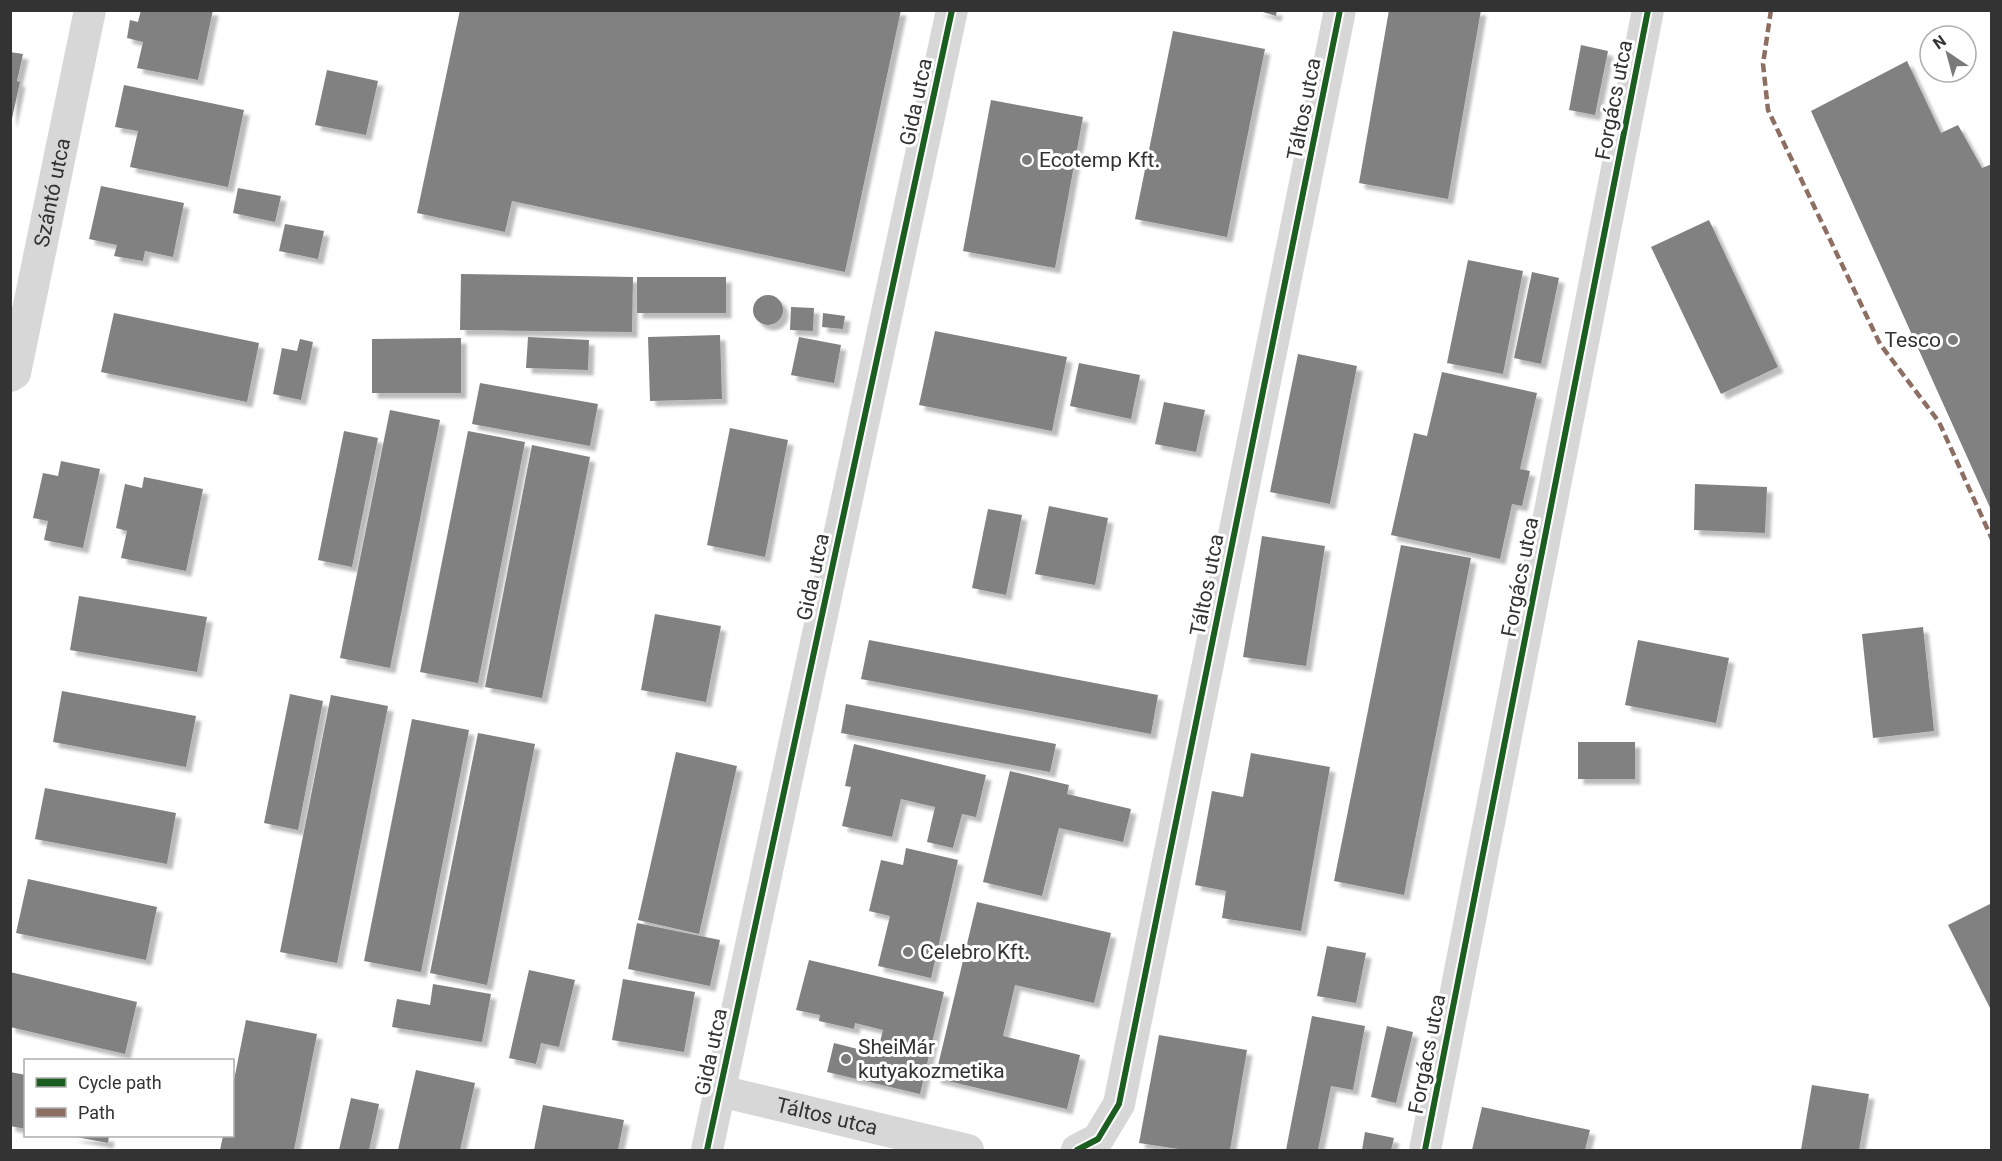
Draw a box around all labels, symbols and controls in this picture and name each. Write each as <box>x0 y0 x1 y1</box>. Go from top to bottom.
north arrow <box>1918 24 1978 84</box>
text: N <box>1929 31 1950 53</box>
street label: Forgács utca <box>1591 38 1637 162</box>
street label: Gida utca <box>895 56 937 148</box>
street label: Táltos utca <box>1282 56 1326 162</box>
street label: Szántó utca <box>29 136 75 249</box>
place label: Ecotemp Kft. <box>1039 148 1160 172</box>
marker: Ecotemp Kft. <box>1020 153 1034 167</box>
place label: Tesco <box>1885 328 1941 352</box>
marker: Tesco <box>1946 333 1960 347</box>
street label: Forgács utca <box>1497 515 1543 639</box>
street label: Gida utca <box>792 531 834 623</box>
street label: Táltos utca <box>1185 532 1229 638</box>
place label: Celebro Kft. <box>920 940 1030 964</box>
marker: Celebro Kft. <box>901 945 915 959</box>
street label: Forgács utca <box>1404 992 1450 1116</box>
street label: Gida utca <box>690 1006 732 1098</box>
place label: SheiMár kutyakozmetika <box>858 1035 1005 1083</box>
marker: SheiMár kutyakozmetika <box>839 1052 853 1066</box>
legend <box>24 1059 234 1137</box>
text: Cycle path <box>78 1072 162 1093</box>
street label: Táltos utca <box>774 1093 880 1140</box>
text: Path <box>78 1102 115 1123</box>

